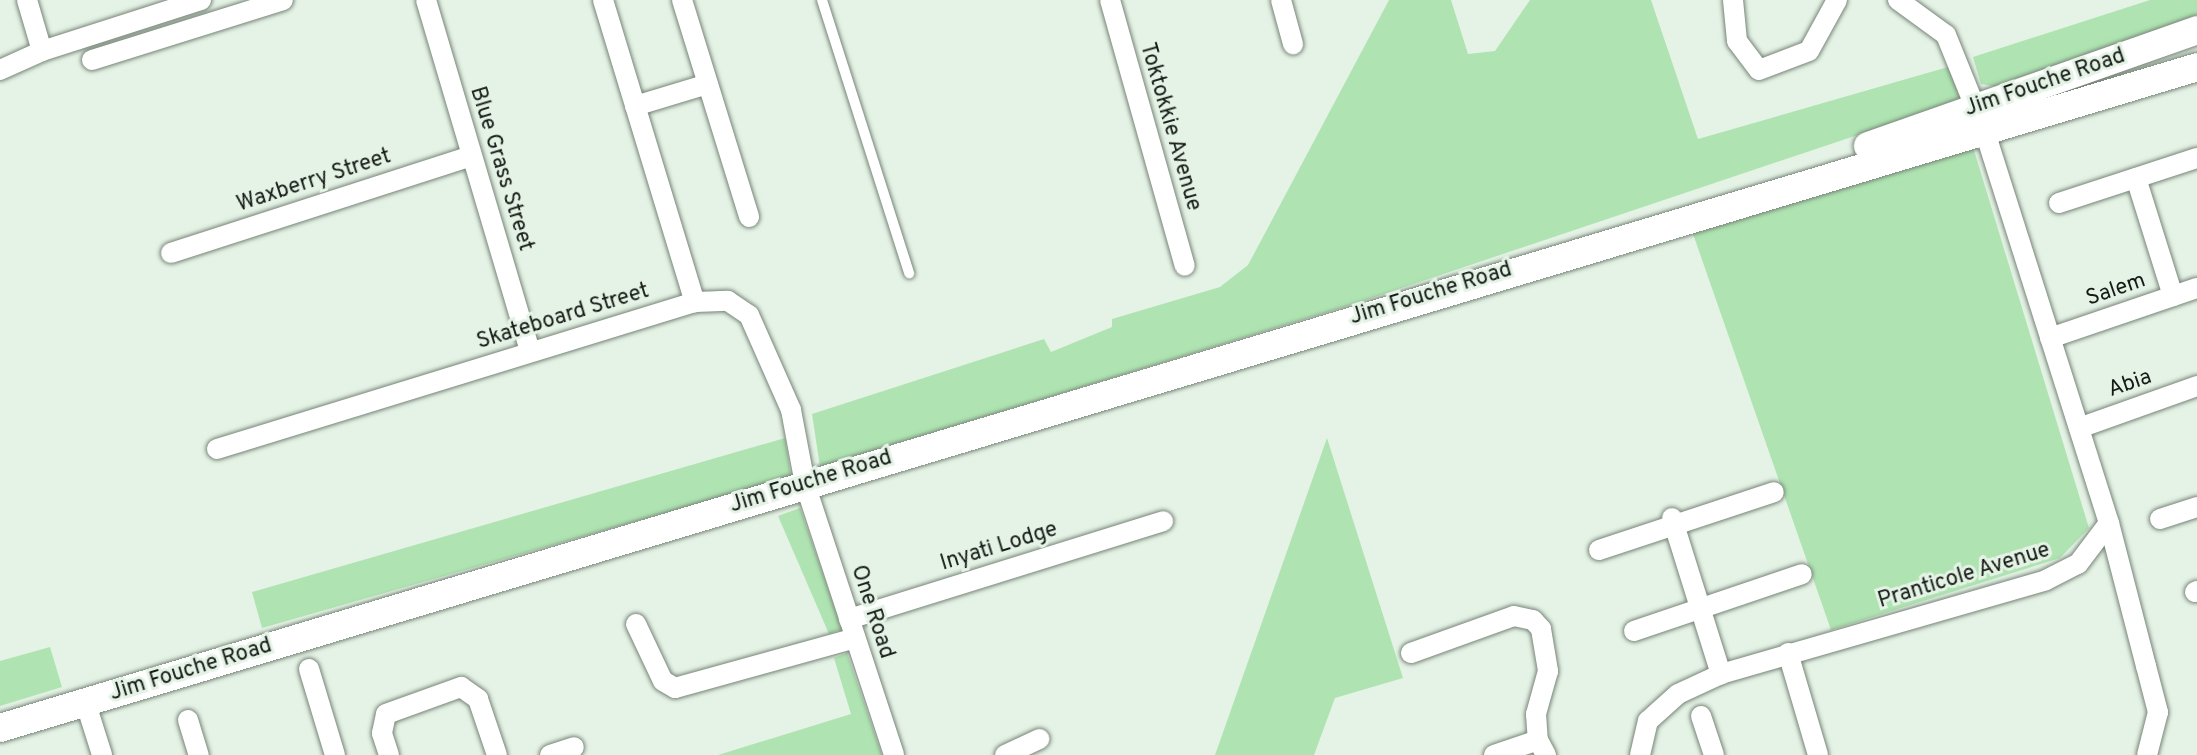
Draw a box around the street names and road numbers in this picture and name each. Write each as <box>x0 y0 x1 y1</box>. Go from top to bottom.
street label: Toktokkie Avenue <box>1133 40 1207 214</box>
street label: Jim Fouche Road <box>1961 43 2129 123</box>
street label: Blue Grass Street <box>463 84 539 254</box>
street label: Waxberry Street <box>234 144 394 218</box>
street label: Jim Fouche Road <box>1347 257 1515 331</box>
street label: Salem <box>2083 268 2149 312</box>
street label: Skateboard Street <box>474 278 652 356</box>
street label: Abia <box>2105 364 2155 404</box>
street label: Jim Fouche Road <box>727 445 895 519</box>
street label: Inyati Lodge <box>937 517 1061 577</box>
street label: Pranticole Avenue <box>1874 537 2054 615</box>
street label: One Road <box>844 562 900 662</box>
street label: Jim Fouche Road <box>107 633 275 707</box>

